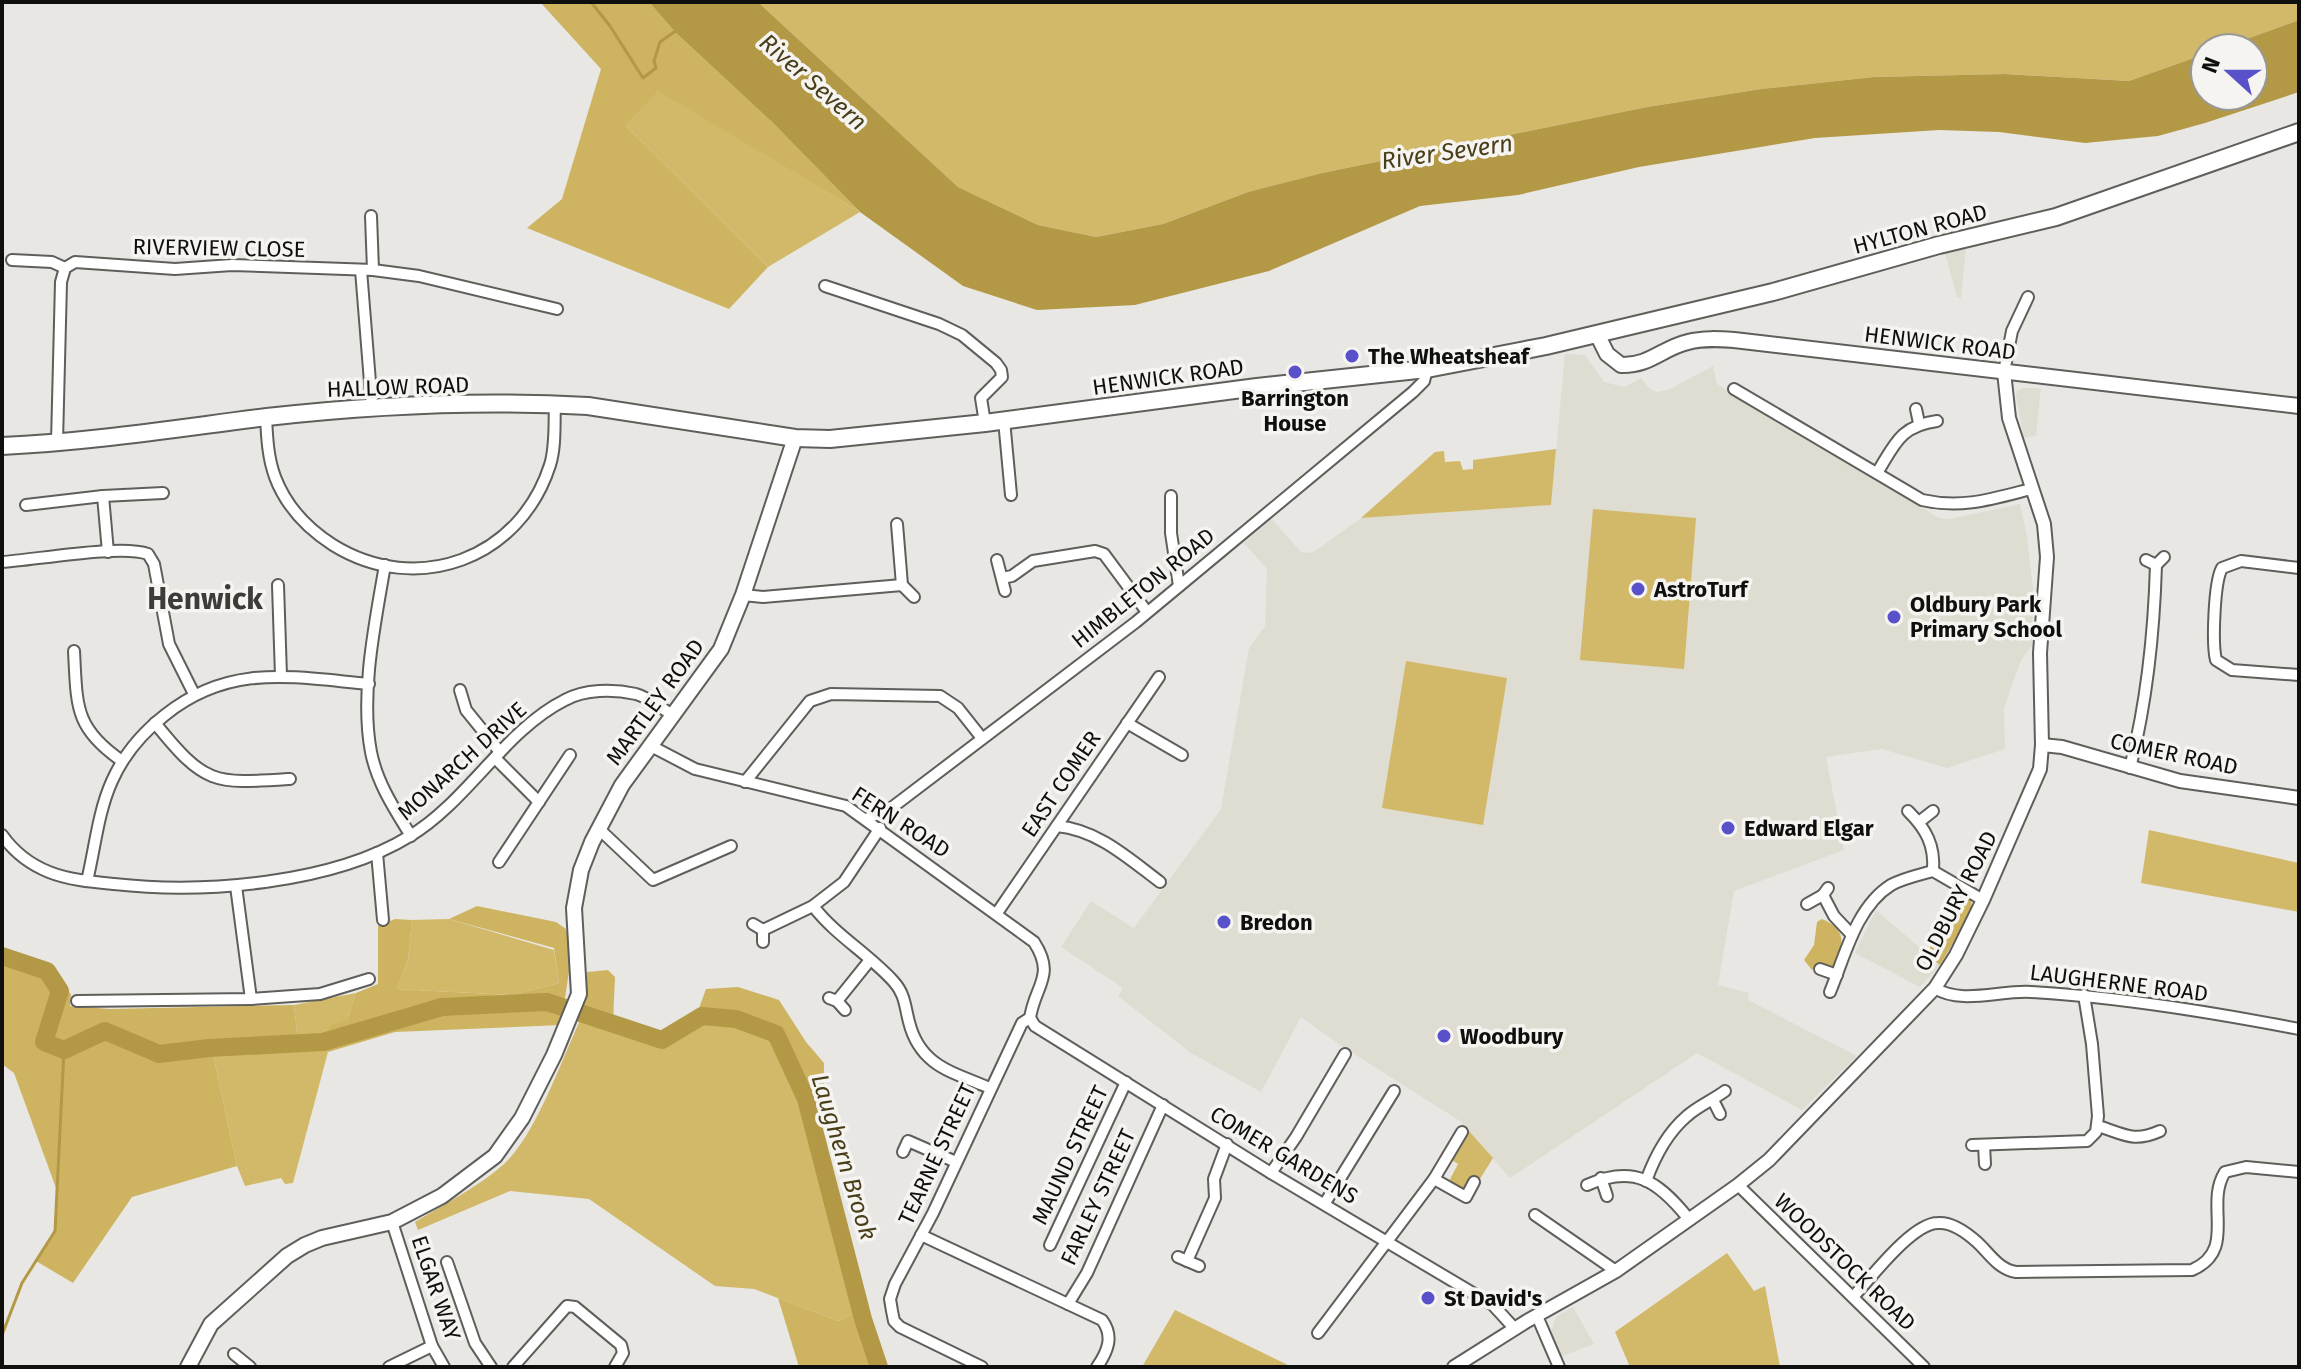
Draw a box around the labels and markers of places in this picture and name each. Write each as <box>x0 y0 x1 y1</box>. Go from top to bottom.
place label: The Wheatsheaf <box>1368 343 1531 370</box>
marker: The Wheatsheaf <box>1343 347 1361 365</box>
marker: Barrington House <box>1286 363 1304 381</box>
place label: Barrington House <box>1241 385 1349 437</box>
place label: AstroTurf <box>1653 576 1750 603</box>
marker: AstroTurf <box>1629 580 1647 598</box>
place label: Oldbury Park Primary School <box>1910 591 2062 643</box>
marker: Oldbury Park Primary School <box>1885 608 1903 626</box>
place label: Edward Elgar <box>1744 815 1874 842</box>
marker: Edward Elgar <box>1719 819 1737 837</box>
place label: Bredon <box>1240 909 1313 936</box>
marker: Bredon <box>1215 913 1233 931</box>
place label: Woodbury <box>1460 1023 1564 1050</box>
marker: Woodbury <box>1435 1027 1453 1045</box>
place label: St David's <box>1444 1285 1543 1312</box>
marker: St David's <box>1419 1289 1437 1307</box>

